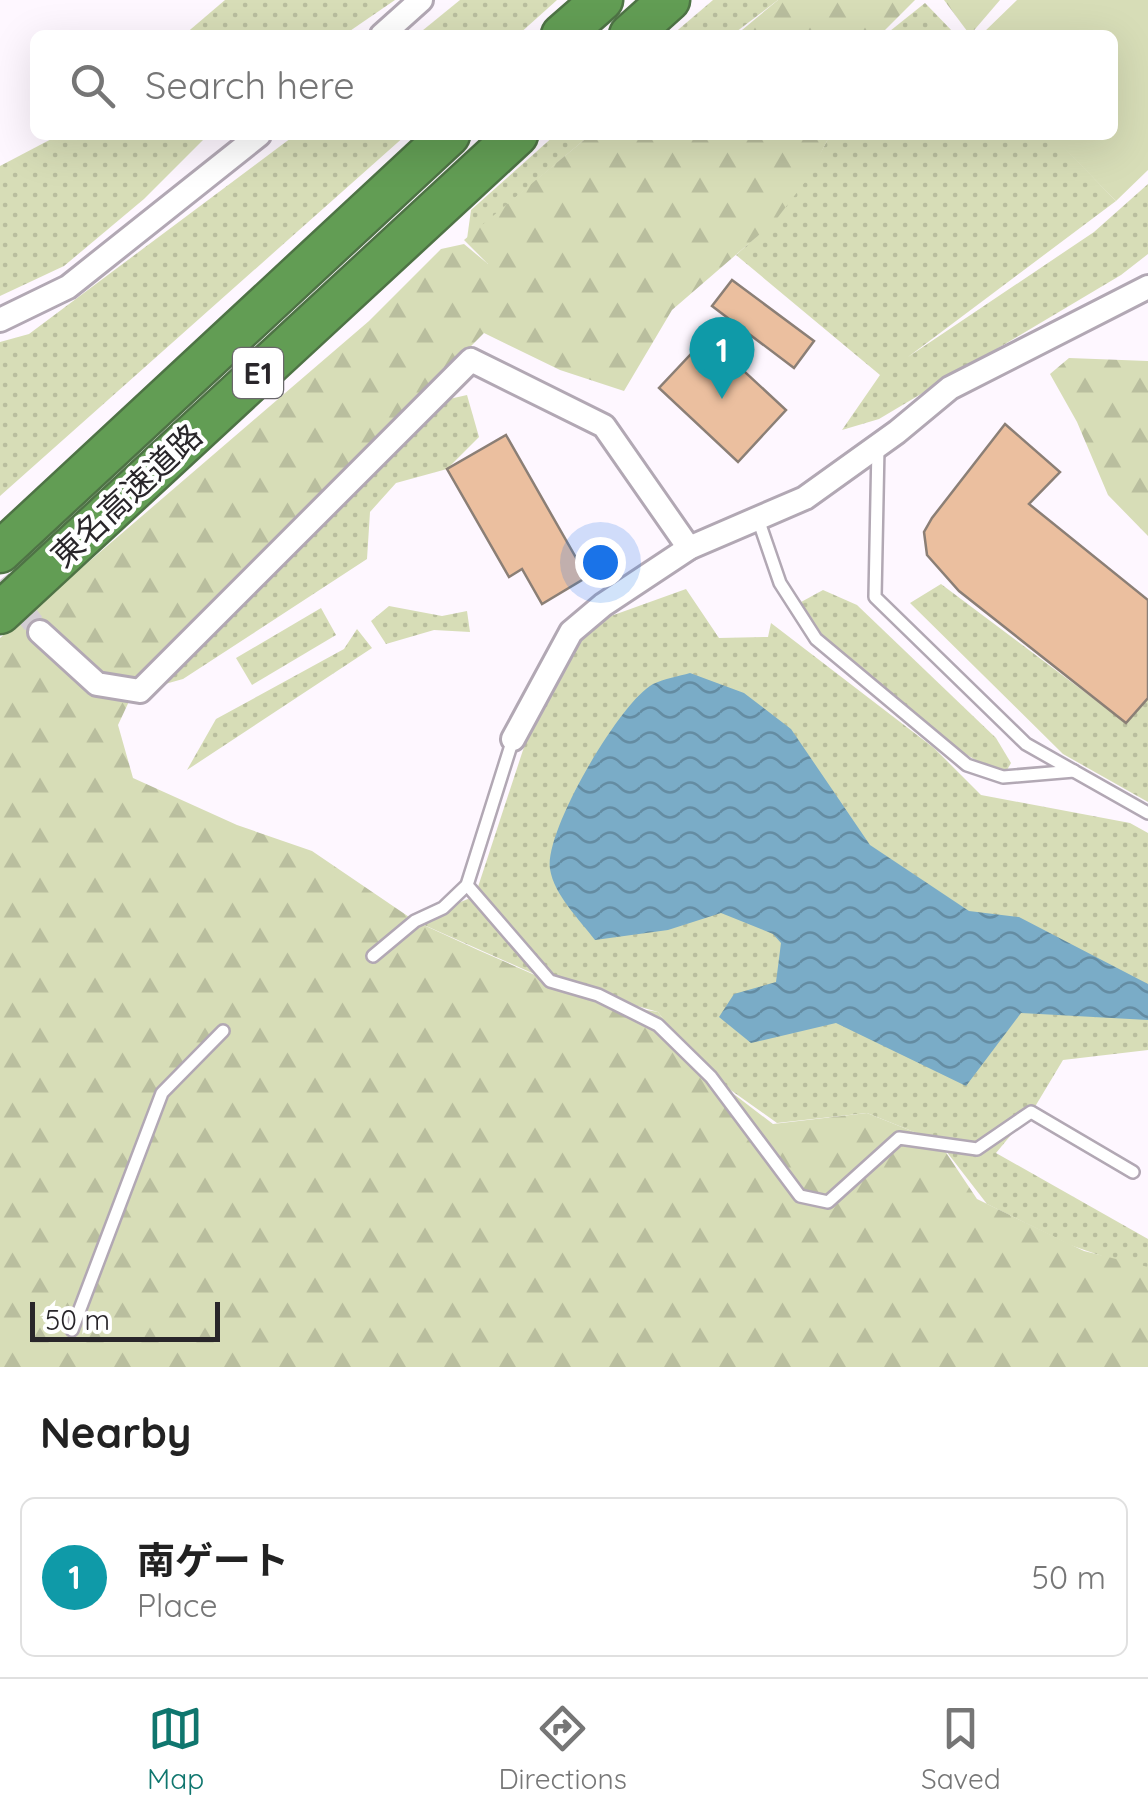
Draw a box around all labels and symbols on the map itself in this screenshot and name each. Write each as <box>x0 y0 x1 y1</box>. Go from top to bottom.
pin: 1 <box>690 316 754 399</box>
road number: E1 <box>233 348 283 398</box>
street label: 東名高速道路 <box>42 415 210 575</box>
your location <box>575 537 626 588</box>
scale bar <box>30 1297 220 1342</box>

